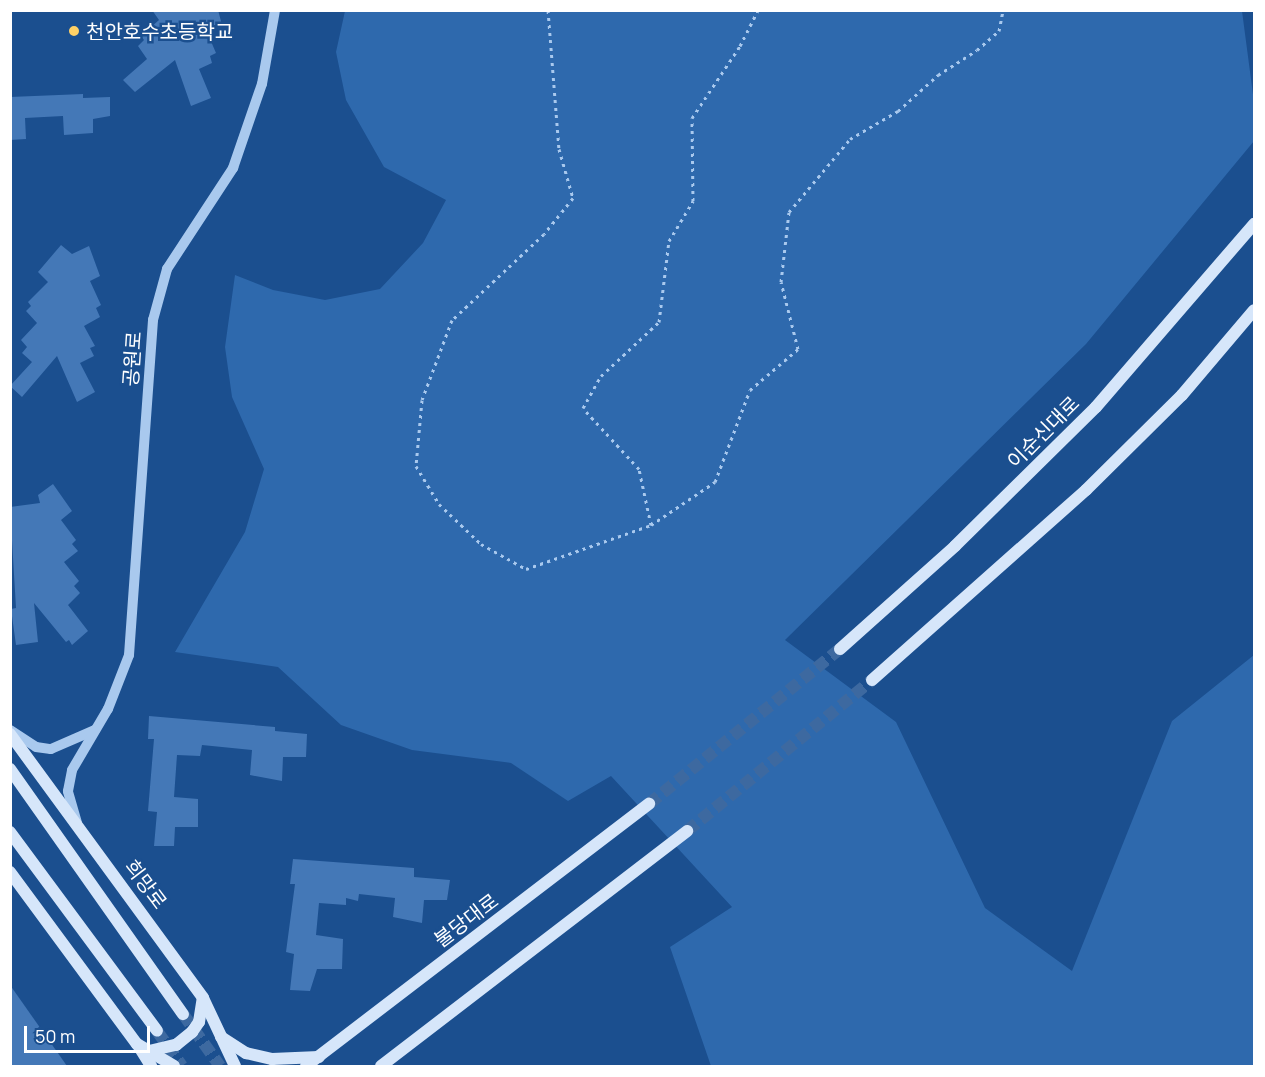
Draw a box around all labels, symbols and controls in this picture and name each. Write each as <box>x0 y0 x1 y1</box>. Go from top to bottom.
place label: 천안호수초등학교 <box>86 19 233 43</box>
marker: 천안호수초등학교 <box>67 24 81 38</box>
street label: 공원로 <box>118 331 146 387</box>
street label: 이순신대로 <box>1002 391 1084 473</box>
street label: 희망로 <box>120 855 172 913</box>
street label: 불당대로 <box>429 888 503 952</box>
scale bar <box>27 1014 153 1052</box>
text: 50 m <box>35 1024 75 1048</box>

